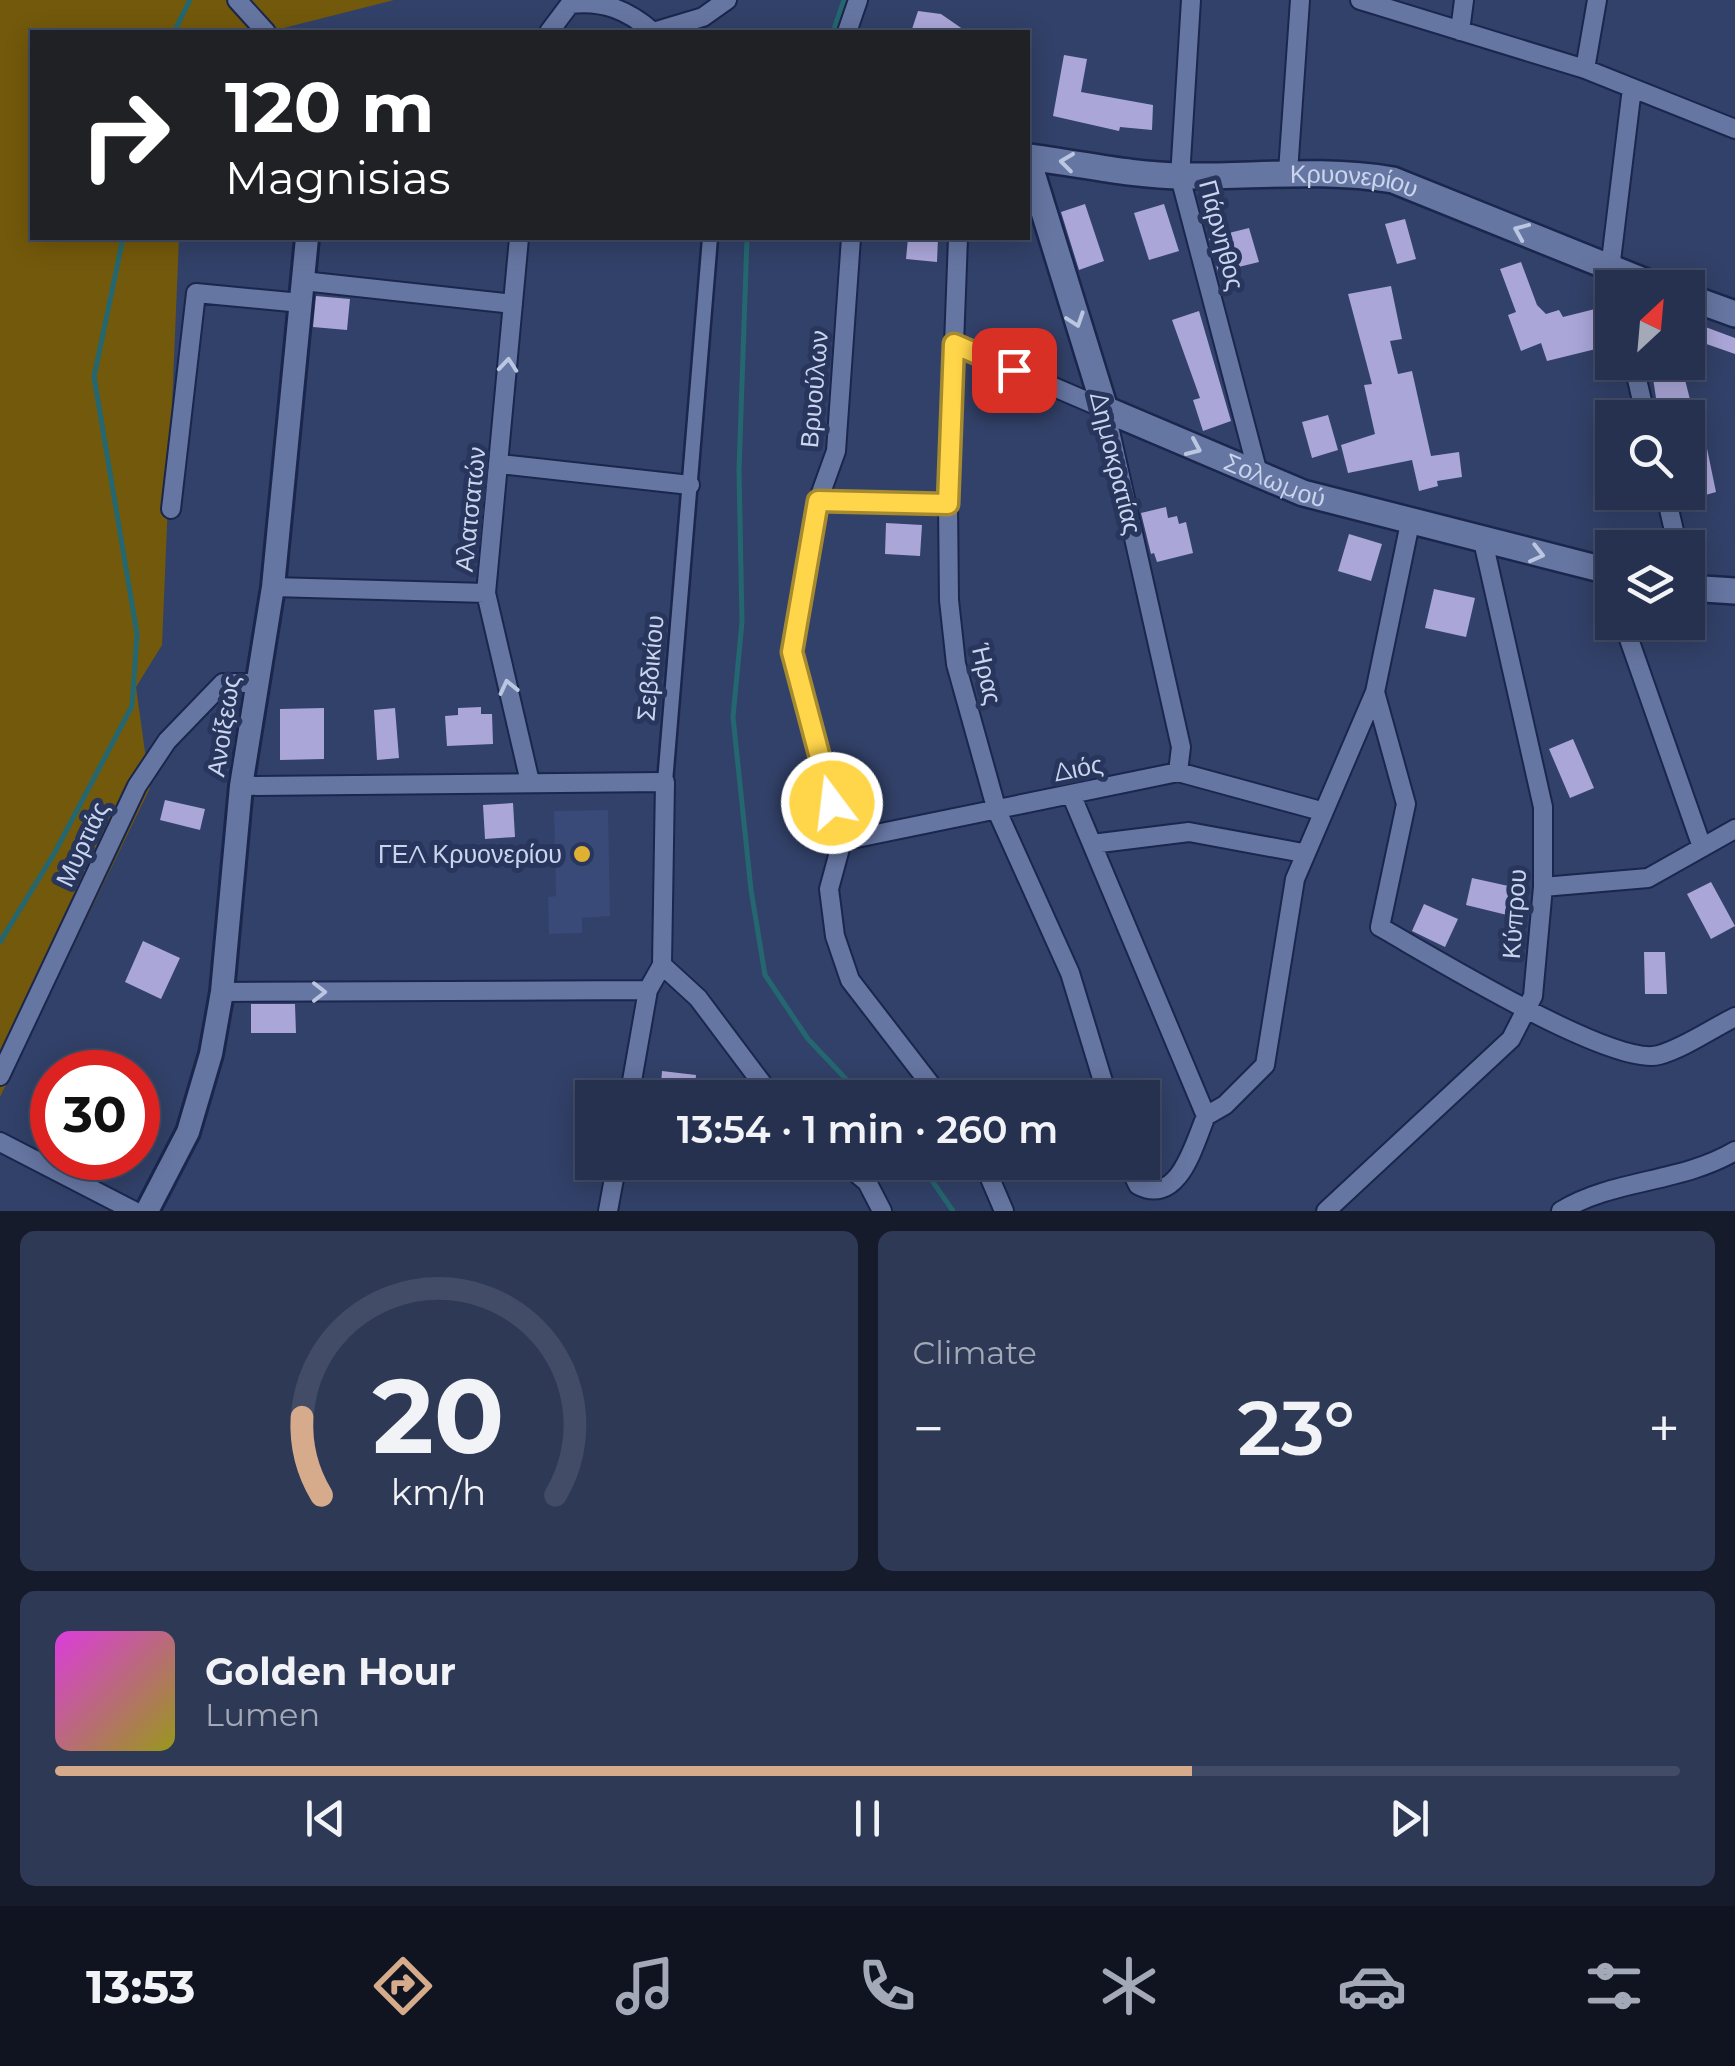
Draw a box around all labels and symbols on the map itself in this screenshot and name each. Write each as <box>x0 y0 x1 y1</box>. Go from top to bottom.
one-way arrow <box>1058 152 1075 173</box>
street label: Κρυονερίου <box>1290 159 1423 204</box>
street label: Πάρνηθος <box>1193 177 1251 293</box>
one-way arrow <box>1513 223 1531 243</box>
north arrow <box>1595 270 1705 380</box>
one-way arrow <box>1064 311 1084 328</box>
pin <box>972 328 1057 413</box>
street label: Βρυούλων <box>794 329 834 449</box>
one-way arrow <box>496 357 518 373</box>
street label: Δημοκρατίας <box>1084 389 1148 537</box>
one-way arrow <box>1184 436 1202 456</box>
street label: Αλατσατών <box>449 445 491 573</box>
street label: Σολωμού <box>1220 446 1329 513</box>
one-way arrow <box>1528 542 1545 563</box>
street label: Σεβδικίου <box>630 614 670 722</box>
street label: Ήρας <box>965 640 1009 707</box>
street label: Ανοίξεως <box>200 673 246 779</box>
one-way arrow <box>499 679 520 696</box>
street label: Διός <box>1051 749 1105 787</box>
position arrow <box>780 751 884 855</box>
street label: Μυρτιάς <box>49 797 115 891</box>
place label: ΓΕΛ Κρυονερίου <box>378 839 562 869</box>
marker: ΓΕΛ Κρυονερίου <box>571 843 593 865</box>
street label: Κύπρου <box>1496 868 1532 960</box>
one-way arrow <box>312 981 328 1003</box>
speed limit sign: 30 <box>30 1050 160 1180</box>

